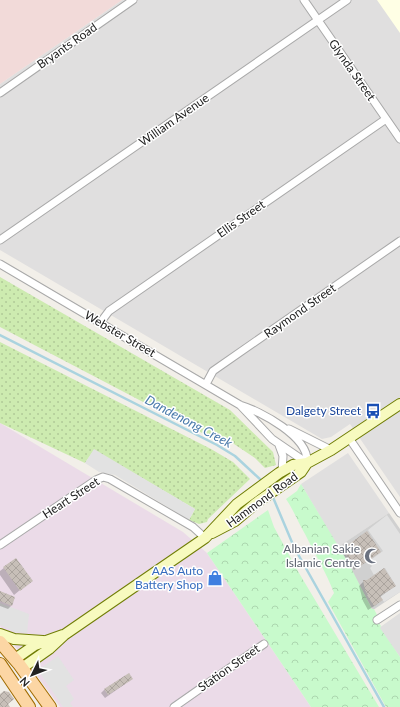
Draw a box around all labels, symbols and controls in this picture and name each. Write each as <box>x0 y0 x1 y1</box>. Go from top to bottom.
street label: Bryants Road <box>34 19 100 72</box>
street label: Glynda Street <box>326 36 380 104</box>
street label: William Avenue <box>136 90 212 149</box>
street label: Ellis Street <box>214 196 268 241</box>
street label: Raymond Street <box>261 280 339 341</box>
street label: Webster Street <box>82 307 159 360</box>
water label: Dandenong Creek <box>143 391 236 451</box>
bus stop icon: Dalgety Street <box>364 402 382 420</box>
place label: Dalgety Street <box>286 403 362 418</box>
street label: Hammond Road <box>223 469 300 531</box>
street label: Heart Street <box>40 473 102 521</box>
place label: Albanian Sakie Islamic Centre <box>283 541 360 570</box>
mosque icon: Albanian Sakie Islamic Centre <box>363 547 381 565</box>
place label: AAS Auto Battery Shop <box>135 563 203 592</box>
shop icon: AAS Auto Battery Shop <box>206 569 224 587</box>
street label: Station Street <box>195 640 263 694</box>
north arrow <box>12 655 52 695</box>
text: N <box>17 675 32 690</box>

